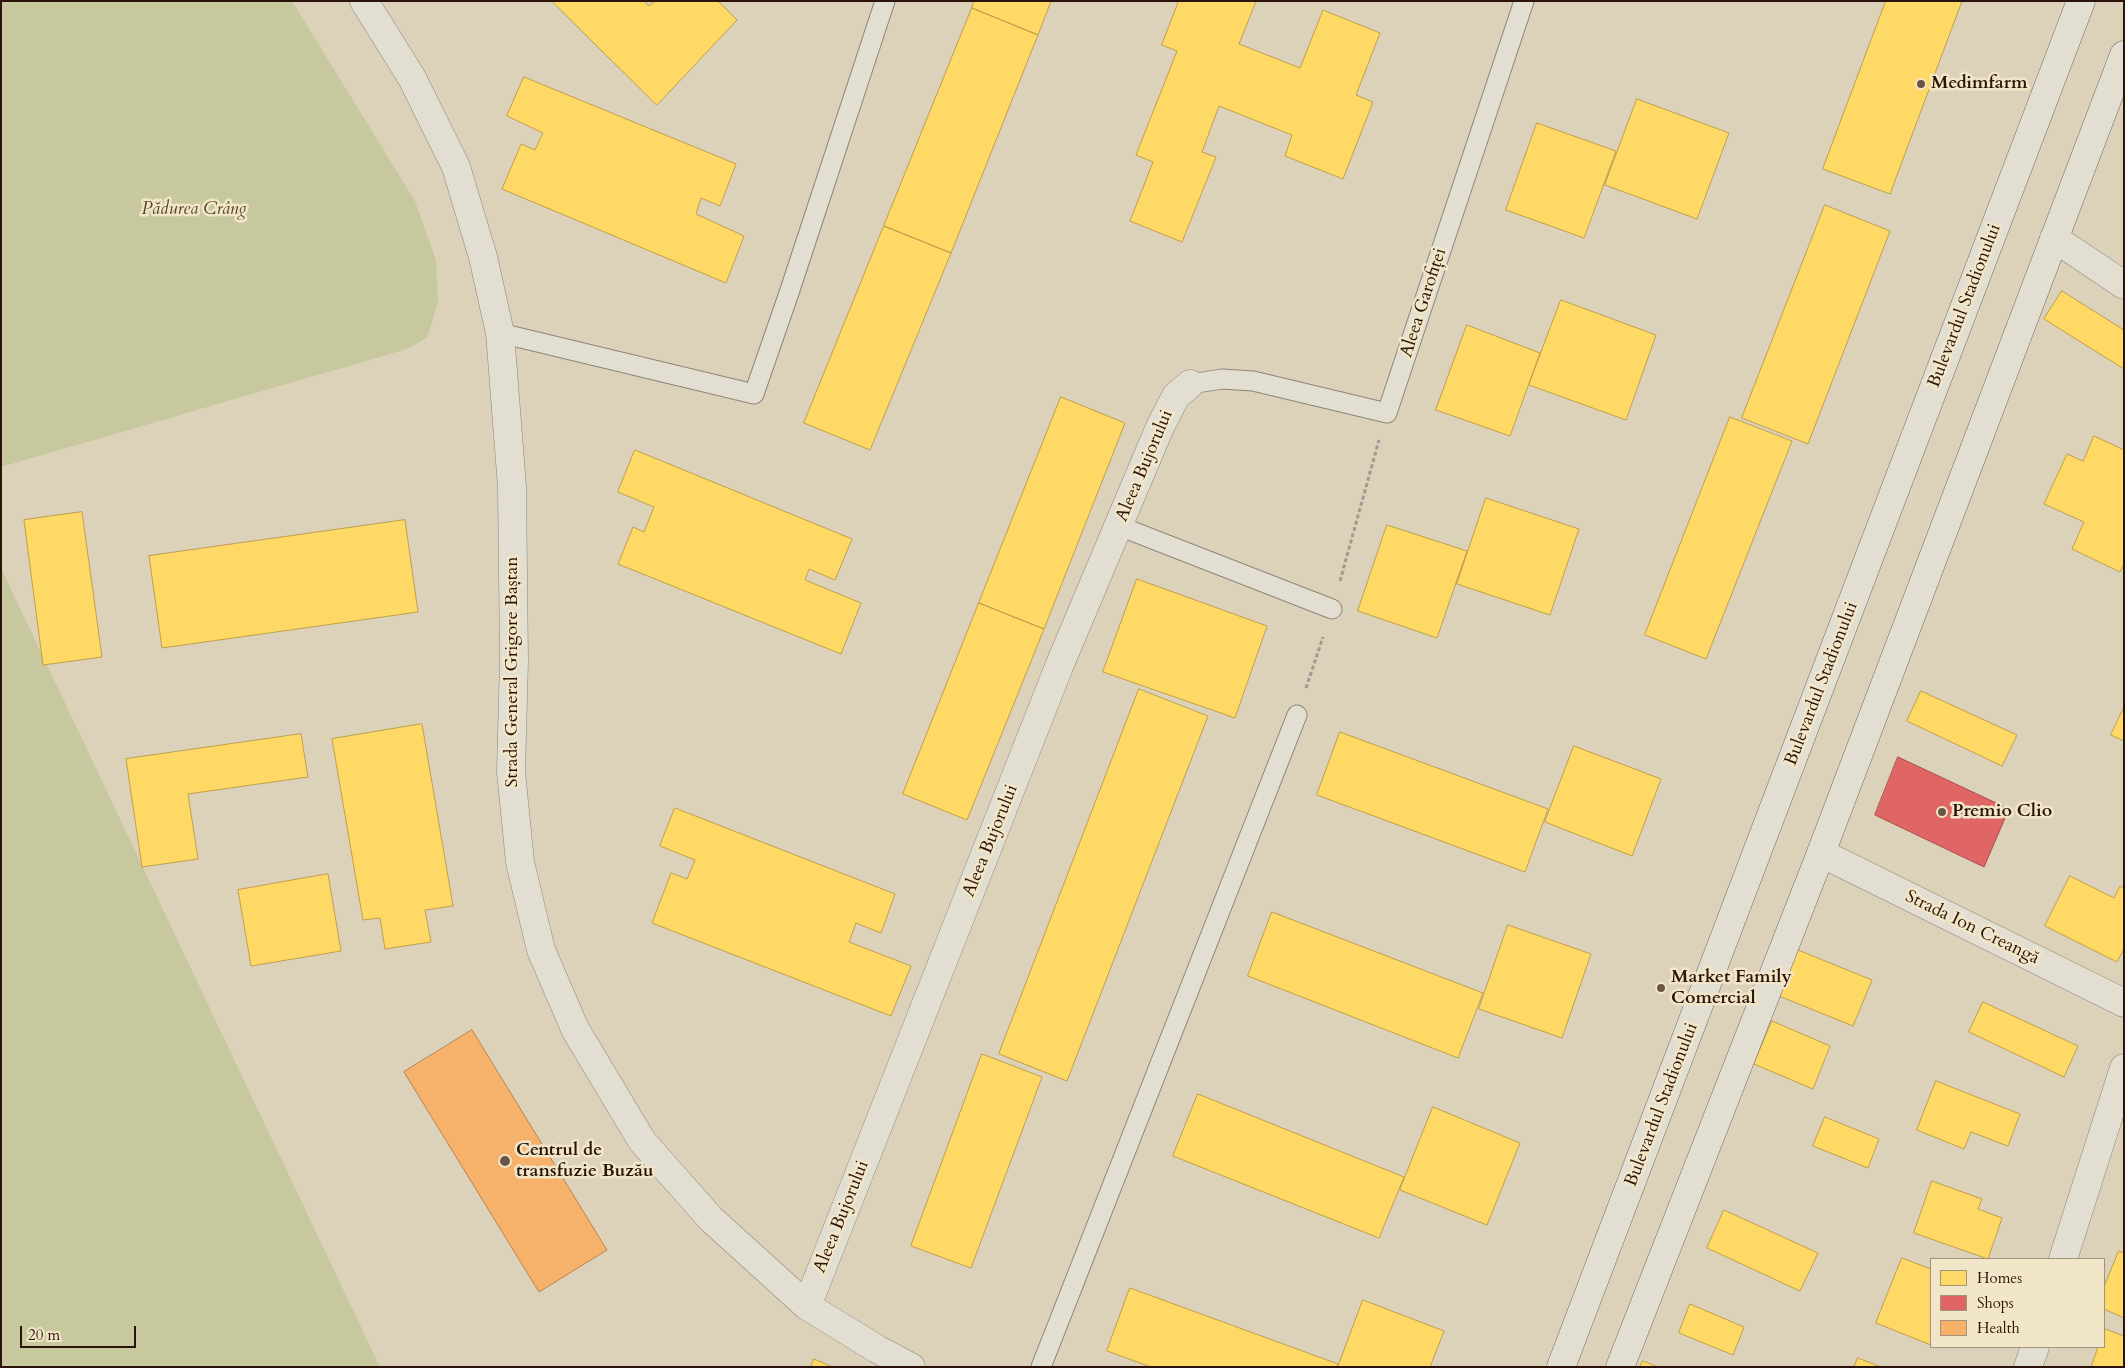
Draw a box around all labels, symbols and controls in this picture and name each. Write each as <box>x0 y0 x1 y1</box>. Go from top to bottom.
place label: Medimfarm <box>1931 73 2028 95</box>
marker: Medimfarm <box>1915 78 1927 90</box>
park label: Pădurea Crâng <box>141 199 247 221</box>
street label: Bulevardul Stadionului <box>1924 221 2006 391</box>
street label: Aleea Garofiței <box>1396 246 1452 360</box>
street label: Aleea Bujorului <box>1112 407 1178 525</box>
street label: Strada General Grigore Baștan <box>502 557 524 787</box>
street label: Bulevardul Stadionului <box>1781 599 1863 769</box>
street label: Aleea Bujorului <box>959 782 1023 900</box>
place label: Premio Clio <box>1952 801 2052 823</box>
marker: Premio Clio <box>1936 806 1948 818</box>
street label: Strada Ion Creangă <box>1901 886 2043 970</box>
place label: Market Family Comercial <box>1671 967 1792 1010</box>
marker: Market Family Comercial <box>1655 982 1667 994</box>
street label: Bulevardul Stadionului <box>1621 1020 1703 1190</box>
place label: Centrul de transfuzie Buzău <box>516 1140 654 1182</box>
marker: Centrul de transfuzie Buzău <box>498 1154 512 1168</box>
street label: Aleea Bujorului <box>810 1158 874 1276</box>
legend <box>1930 1258 2105 1348</box>
text: Homes <box>1977 1268 2022 1288</box>
text: Shops <box>1977 1293 2014 1313</box>
scale bar <box>22 1316 139 1348</box>
text: Health <box>1977 1318 2020 1338</box>
text: 20 m <box>28 1325 60 1345</box>

